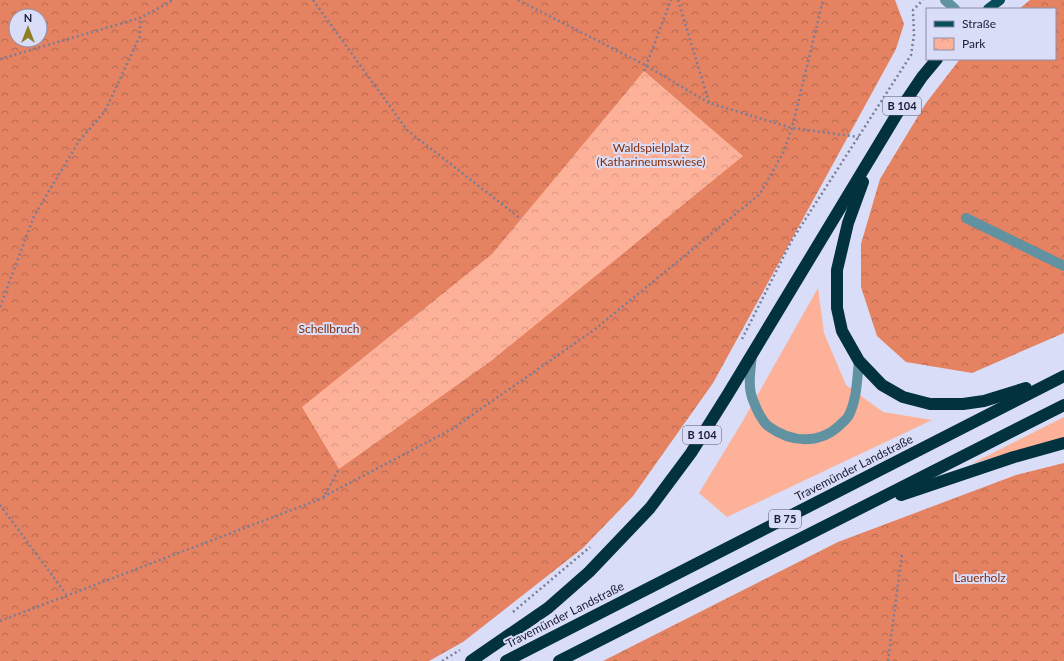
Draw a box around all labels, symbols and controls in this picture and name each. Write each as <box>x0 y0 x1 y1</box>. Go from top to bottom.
north arrow <box>8 8 48 48</box>
legend <box>926 8 1056 60</box>
text: N <box>24 11 32 24</box>
text: Straße <box>962 16 996 31</box>
text: Park <box>962 36 986 51</box>
road number: B 104 <box>883 97 921 115</box>
park label: Waldspielplatz (Katharineumswiese) <box>596 140 706 169</box>
park label: Schellbruch <box>298 321 360 336</box>
road number: B 104 <box>683 426 721 444</box>
street label: Travemünder Landstraße <box>792 431 915 504</box>
road number: B 75 <box>769 510 801 528</box>
park label: Lauerholz <box>954 570 1006 585</box>
street label: Travemünder Landstraße <box>503 578 626 651</box>

